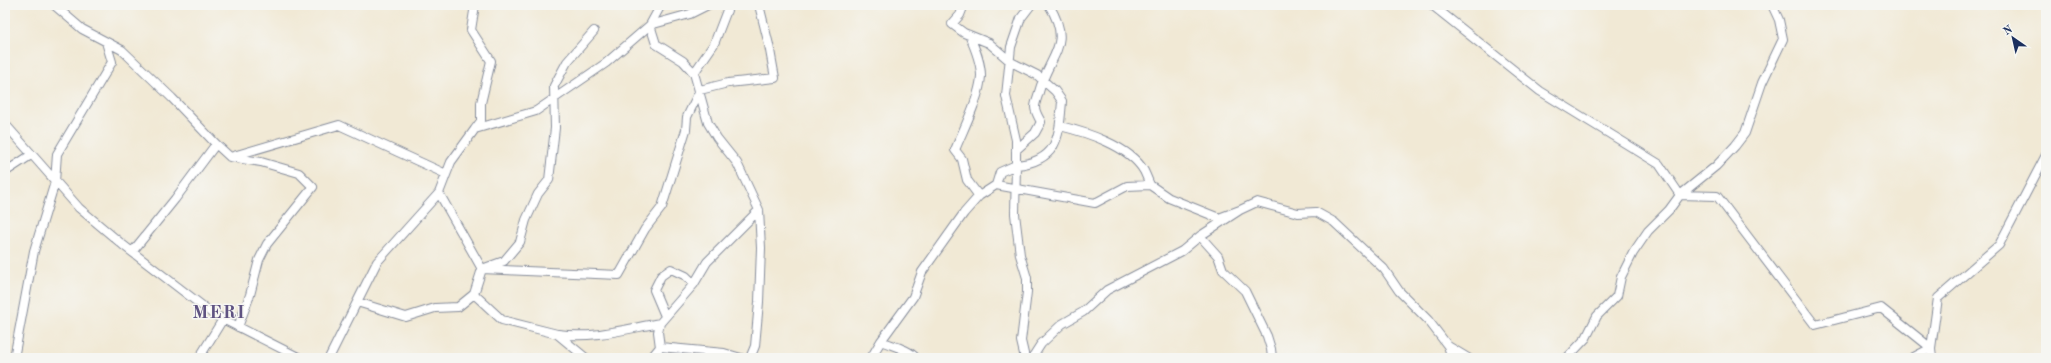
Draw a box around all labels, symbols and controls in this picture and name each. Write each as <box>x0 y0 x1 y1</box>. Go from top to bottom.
north arrow <box>1993 18 2033 58</box>
text: N <box>2002 24 2015 38</box>
district label: MERI <box>192 304 246 322</box>

